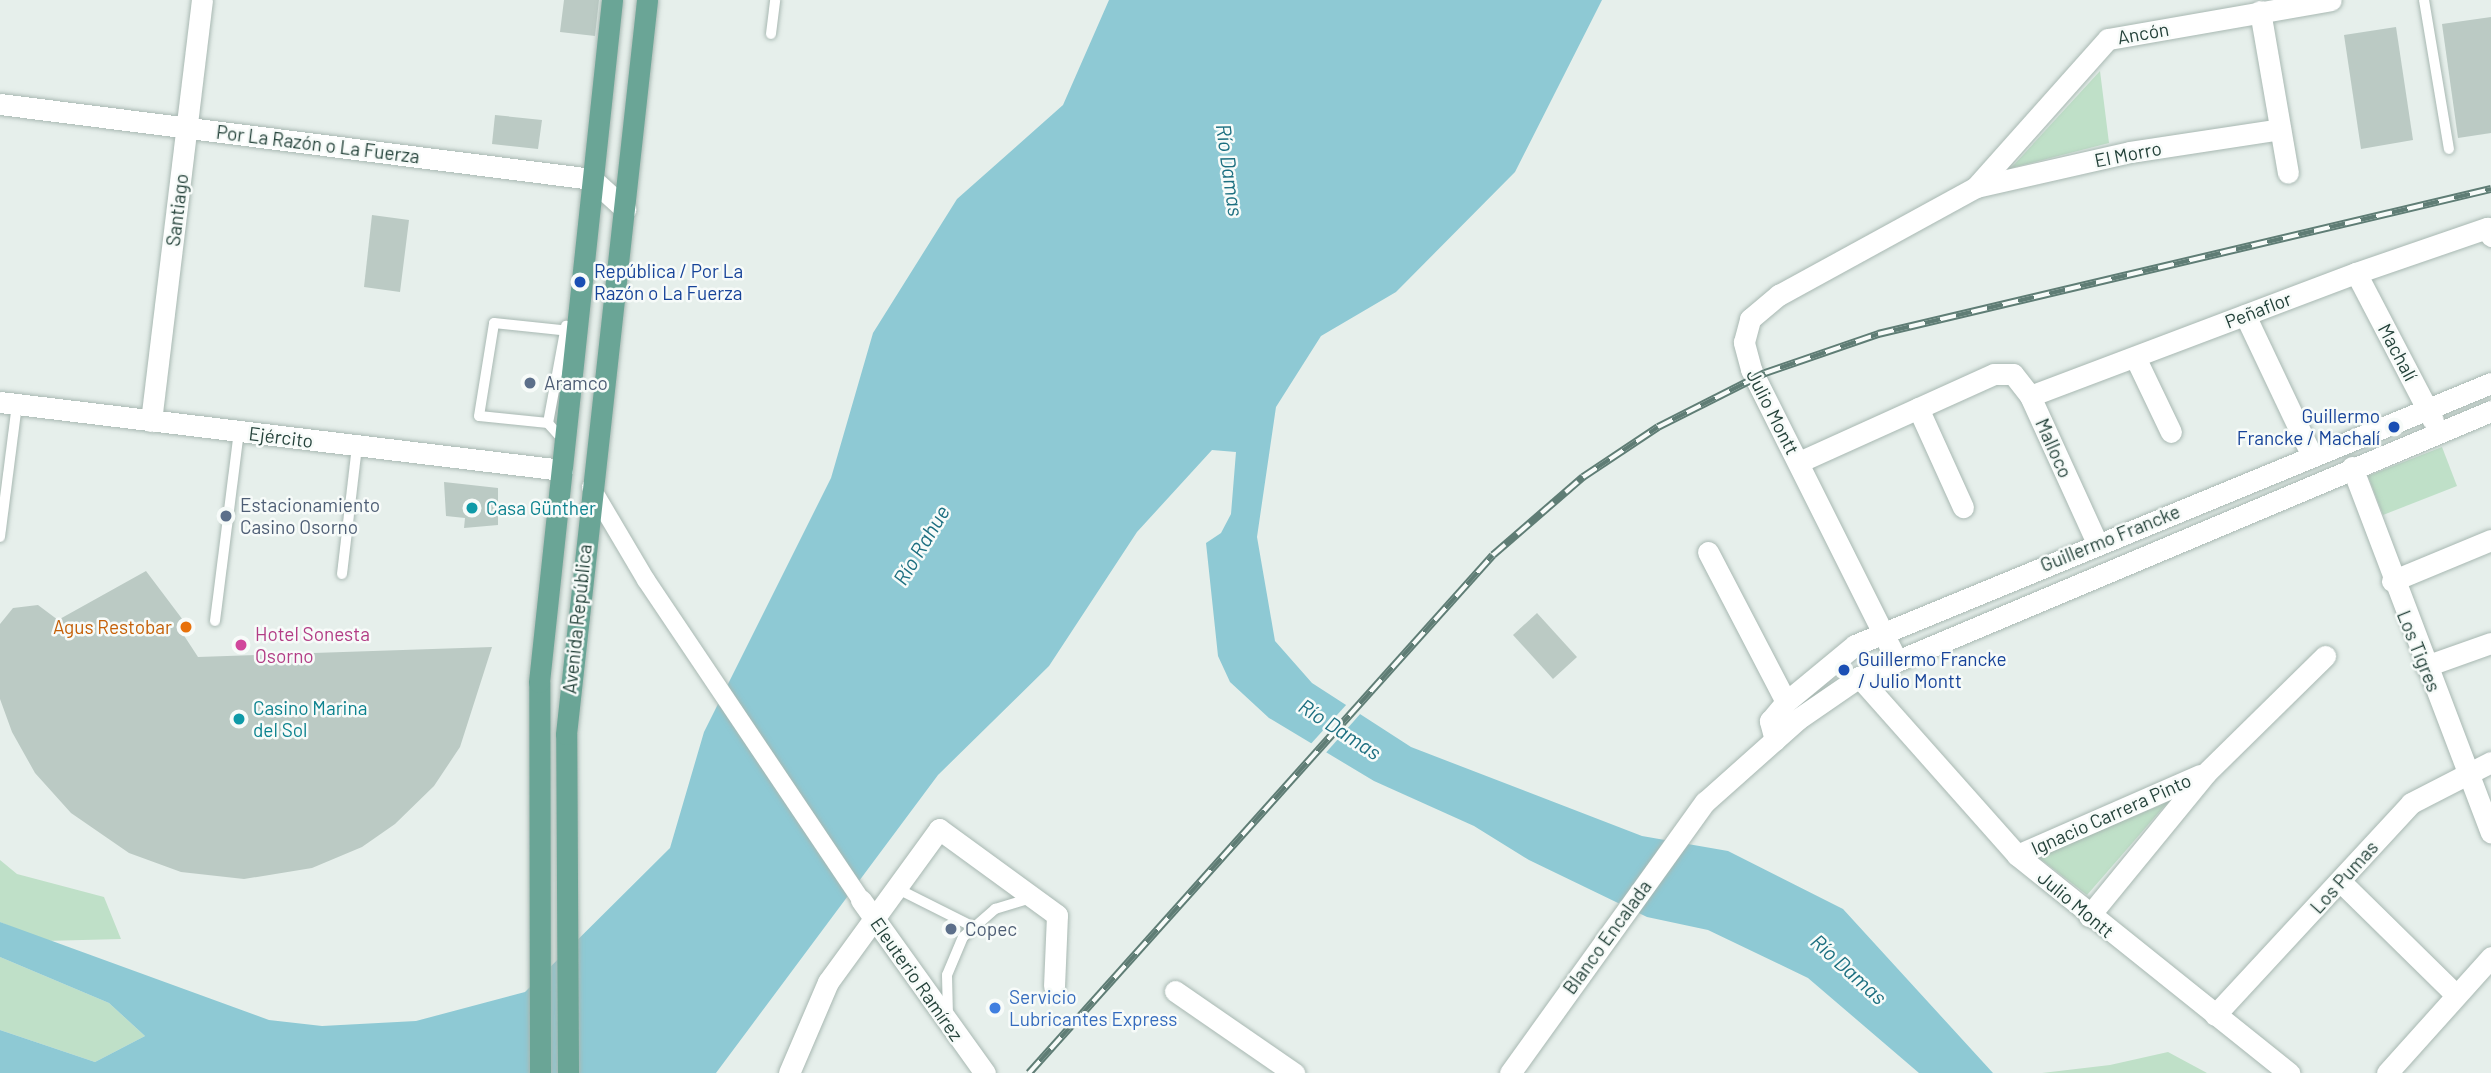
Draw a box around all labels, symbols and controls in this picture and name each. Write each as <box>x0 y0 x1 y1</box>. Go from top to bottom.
street label: Ancón <box>2115 17 2171 49</box>
street label: Por La Razón o La Fuerza <box>215 120 421 168</box>
water label: Río Damas <box>1211 122 1249 218</box>
street label: El Morro <box>2093 136 2163 172</box>
street label: Santiago <box>161 172 193 248</box>
place label: República / Por La Razón o La Fuerza <box>594 260 743 304</box>
marker: República / Por La Razón o La Fuerza <box>572 274 588 290</box>
street label: Peñaflor <box>2222 287 2294 333</box>
street label: Machalí <box>2373 319 2423 385</box>
street label: Julio Montt <box>1742 366 1804 458</box>
place label: Aramco <box>544 372 608 394</box>
marker: Aramco <box>522 375 538 391</box>
place label: Guillermo Francke / Machalí <box>2237 405 2380 449</box>
street label: Malloco <box>2031 415 2077 481</box>
marker: Guillermo Francke / Machalí <box>2386 419 2402 435</box>
street label: Ejército <box>247 422 315 452</box>
place label: Estacionamiento Casino Osorno <box>240 494 380 538</box>
place label: Casa Günther <box>486 497 596 519</box>
marker: Casa Günther <box>464 500 480 516</box>
street label: Guillermo Francke <box>2037 500 2183 576</box>
water label: Río Rahue <box>887 501 955 589</box>
marker: Estacionamiento Casino Osorno <box>218 508 234 524</box>
street label: Avenida República <box>558 543 596 695</box>
street label: Los Tigres <box>2392 607 2446 695</box>
place label: Agus Restobar <box>53 616 172 638</box>
marker: Agus Restobar <box>178 619 194 635</box>
place label: Hotel Sonesta Osorno <box>255 623 370 667</box>
marker: Hotel Sonesta Osorno <box>233 637 249 653</box>
place label: Guillermo Francke / Julio Montt <box>1858 648 2007 692</box>
marker: Guillermo Francke / Julio Montt <box>1836 662 1852 678</box>
water label: Río Damas <box>1294 693 1386 765</box>
place label: Casino Marina del Sol <box>253 697 367 741</box>
marker: Casino Marina del Sol <box>231 711 247 727</box>
street label: Ignacio Carrera Pinto <box>2028 768 2194 860</box>
street label: Los Pumas <box>2305 836 2383 918</box>
street label: Julio Montt <box>2033 866 2119 942</box>
street label: Blanco Encalada <box>1558 876 1656 998</box>
street label: Eleuterio Ramírez <box>866 913 968 1045</box>
place label: Copec <box>965 918 1017 940</box>
marker: Copec <box>943 921 959 937</box>
water label: Río Damas <box>1806 929 1892 1009</box>
place label: Servicio Lubricantes Express <box>1009 986 1177 1030</box>
marker: Servicio Lubricantes Express <box>987 1000 1003 1016</box>

